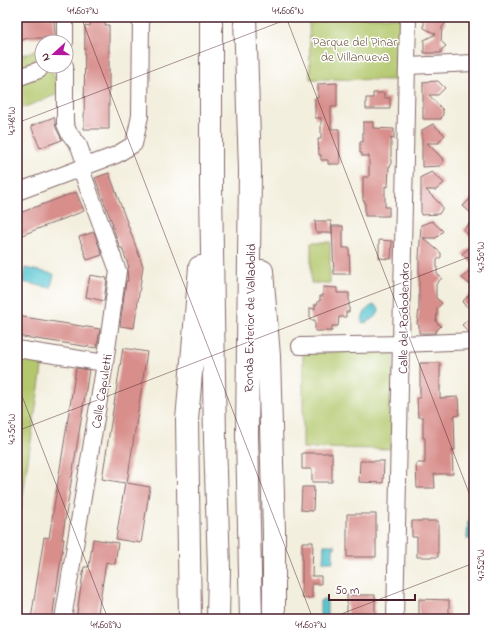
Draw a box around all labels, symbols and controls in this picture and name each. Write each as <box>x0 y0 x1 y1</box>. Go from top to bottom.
text: 41.607°N <box>67 4 99 19</box>
text: 41.606°N <box>272 4 304 19</box>
park label: Parque del Pinar de Villanueva <box>313 33 398 67</box>
north arrow <box>34 34 74 74</box>
text: N <box>37 51 54 64</box>
text: 4.748°W <box>5 106 20 135</box>
text: 4.750°W <box>474 241 489 272</box>
street label: Ronda Exterior de Valladolid <box>240 243 261 393</box>
street label: Calle del Rododendro <box>394 262 415 374</box>
street label: Calle Capuletti <box>87 353 118 430</box>
text: 4.750°W <box>5 413 20 444</box>
text: 4.752°W <box>474 549 489 581</box>
scale bar <box>329 576 415 602</box>
text: 50 m <box>335 582 359 600</box>
text: 41.608°N <box>90 618 122 633</box>
text: 41.607°N <box>295 618 327 633</box>

